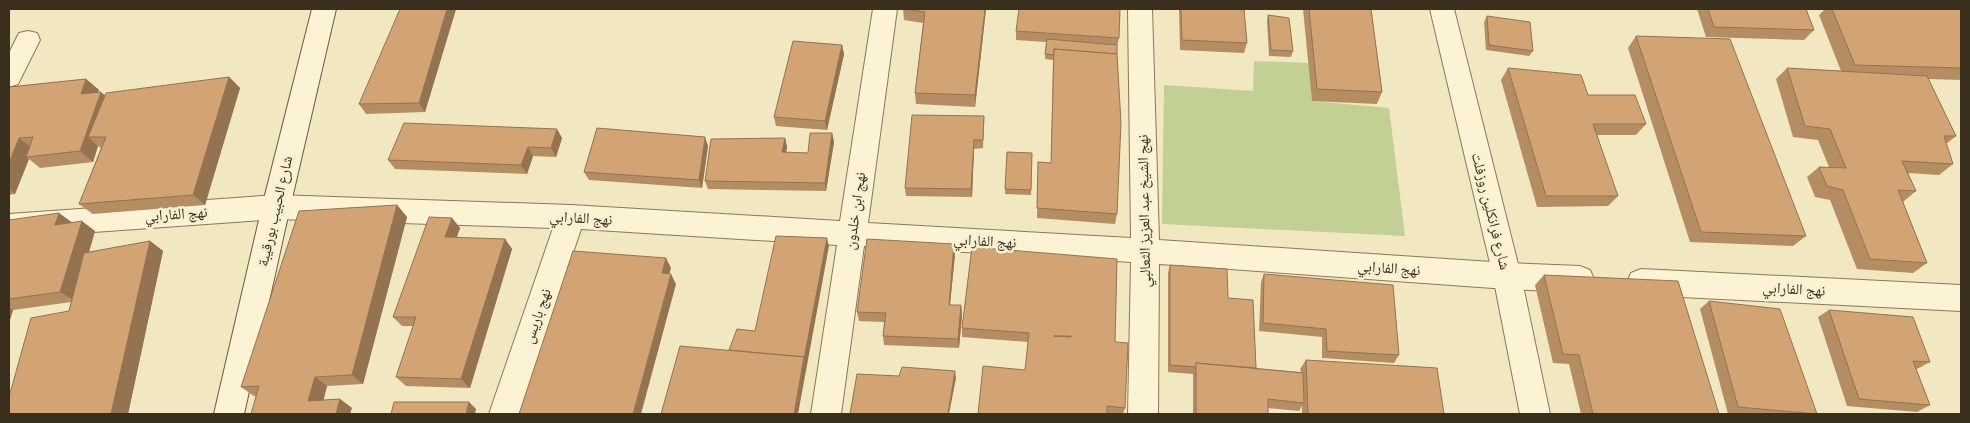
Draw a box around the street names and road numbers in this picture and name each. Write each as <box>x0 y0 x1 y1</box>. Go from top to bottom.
street label: نهج الشيخ عبد العزيز الثعالبي <box>1134 134 1157 288</box>
street label: شارع فرانكلين روزفلت <box>1467 151 1514 272</box>
street label: شارع الحبيب بورقيبة <box>254 154 297 268</box>
street label: نهج ابن خلدون <box>841 171 870 251</box>
street label: نهج الفارابي <box>144 203 208 228</box>
street label: نهج الفارابي <box>549 207 613 231</box>
street label: نهج الفارابي <box>953 230 1017 254</box>
street label: نهج الفارابي <box>1357 257 1421 282</box>
street label: نهج الفارابي <box>1762 278 1826 302</box>
street label: نهج باريس <box>519 286 556 346</box>

